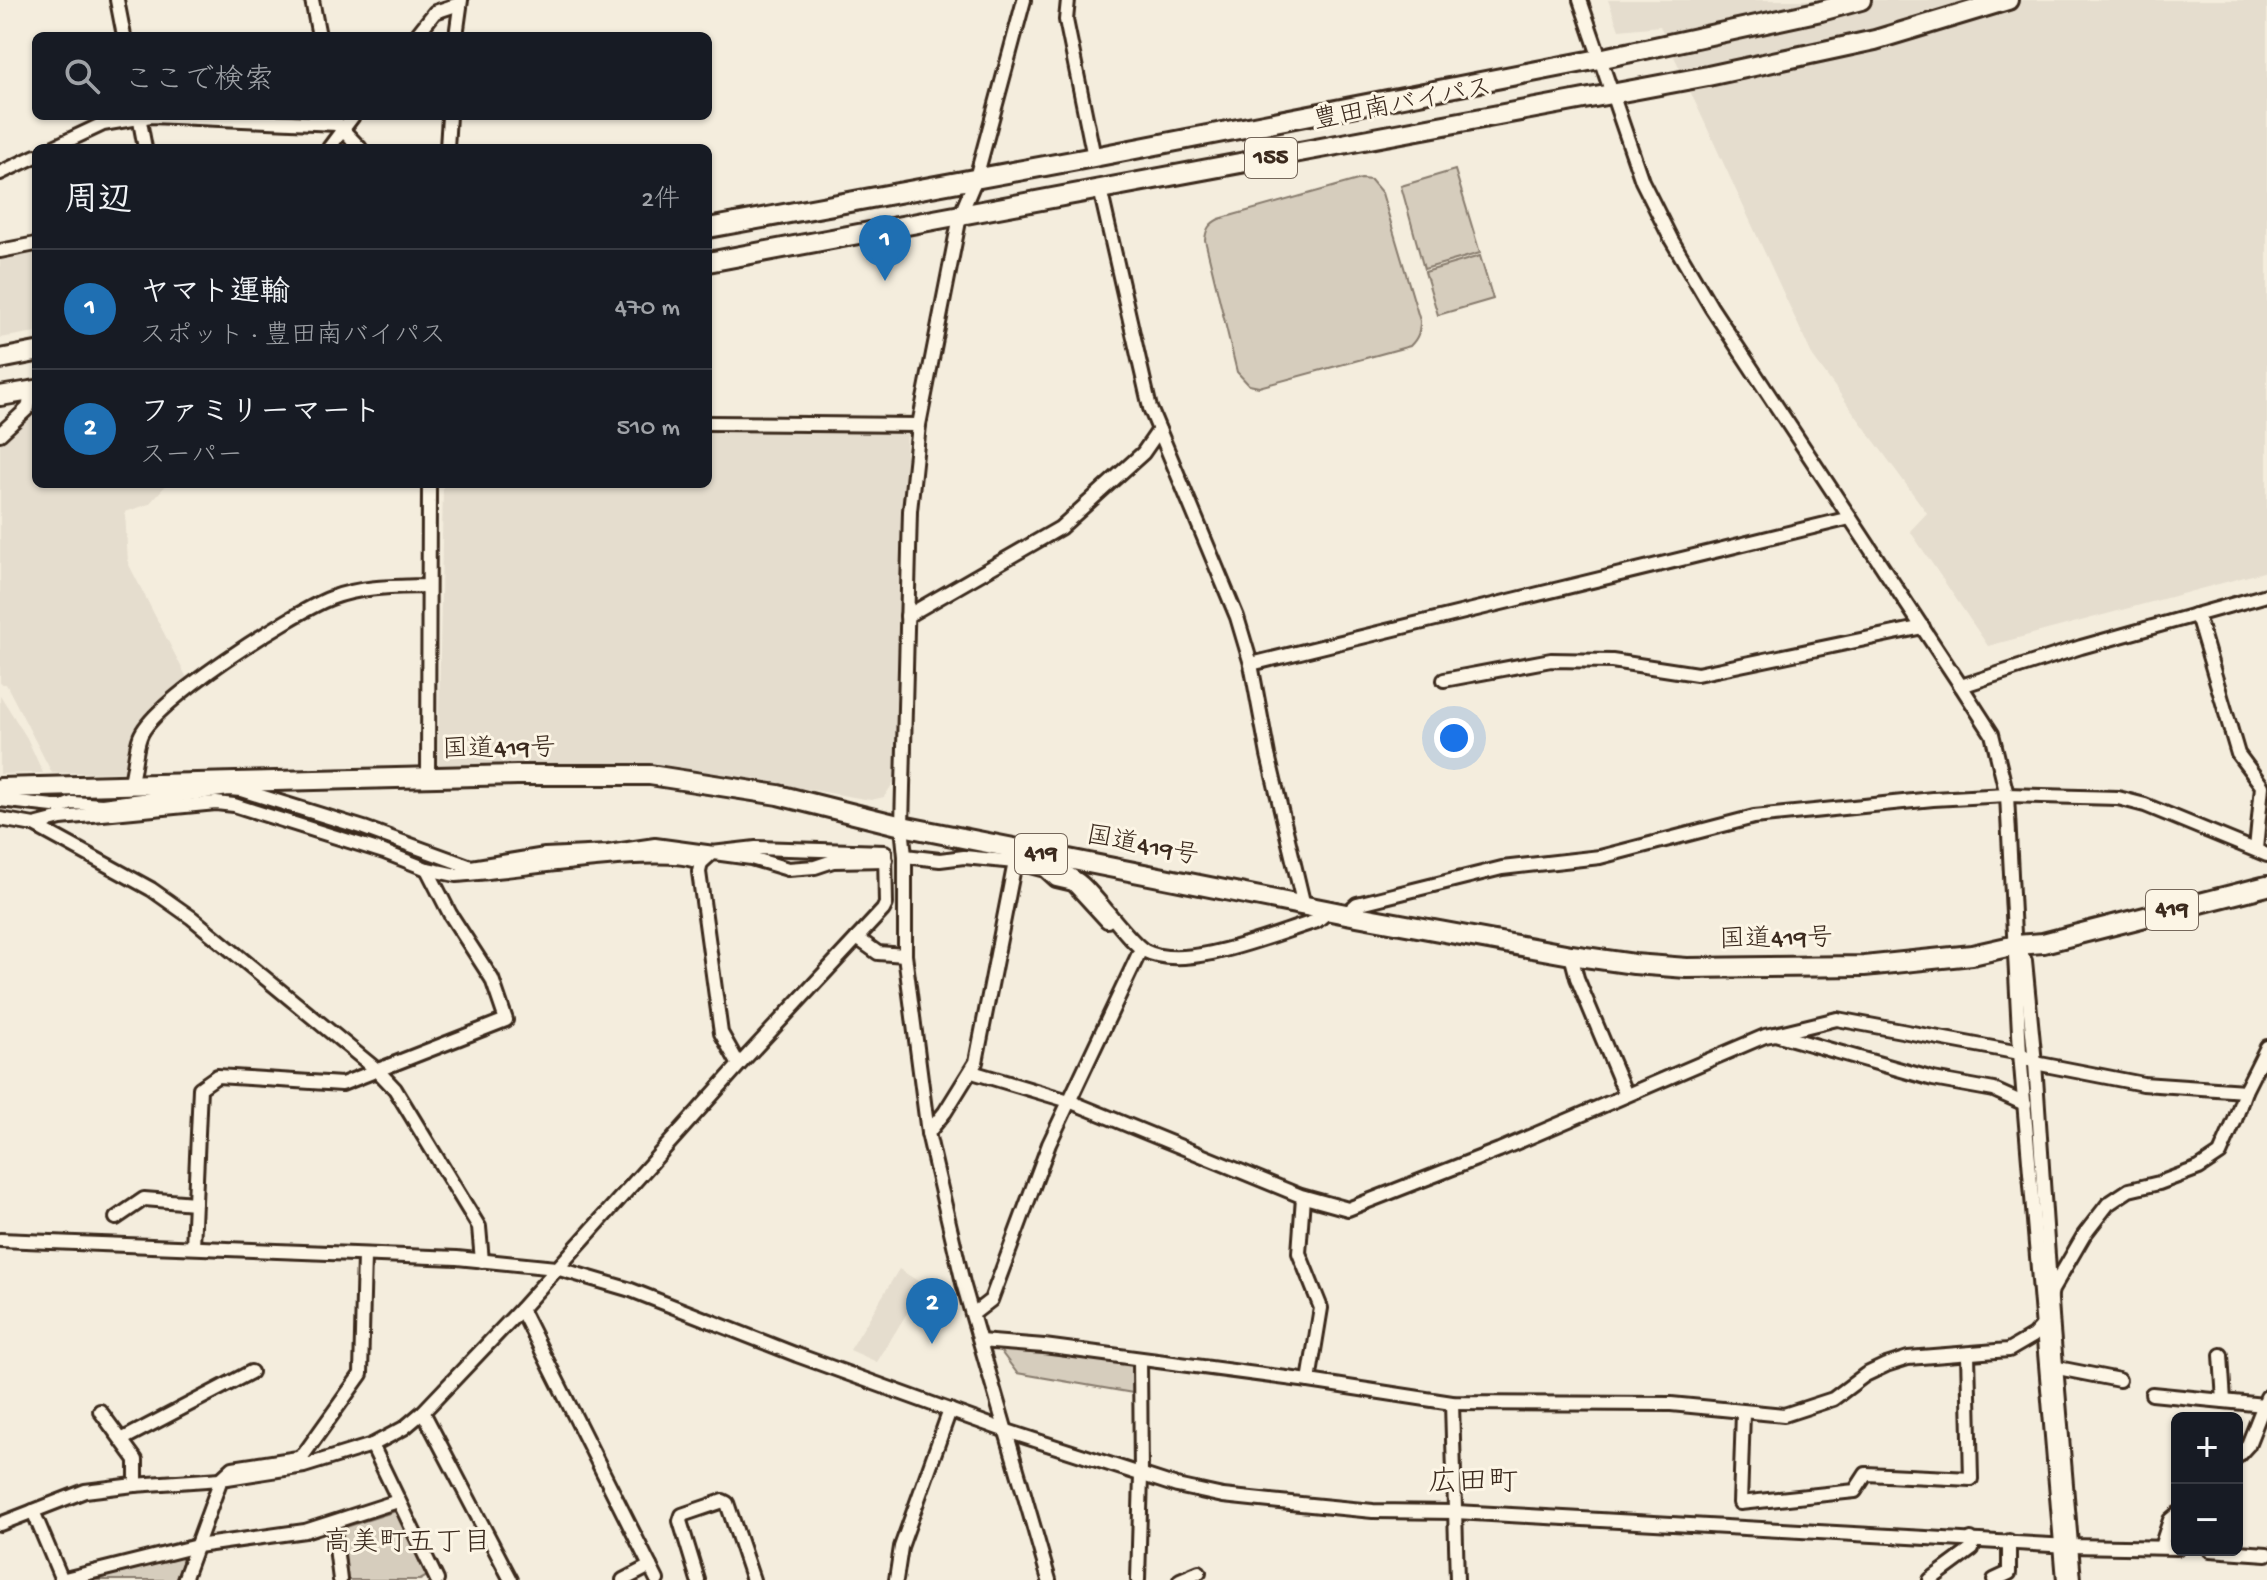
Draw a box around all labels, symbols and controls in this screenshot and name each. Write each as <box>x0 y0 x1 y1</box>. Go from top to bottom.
search box <box>32 32 712 120</box>
icon: search <box>60 54 104 98</box>
text: ここで検索 <box>124 65 274 100</box>
street label: 豊田南バイパス <box>1311 72 1495 139</box>
road number: 155 <box>1245 138 1297 178</box>
text: 周辺 <box>64 183 132 223</box>
text: 2件 <box>641 186 680 217</box>
pin: 1 <box>859 215 911 281</box>
text: ヤマト運輸 <box>140 277 290 312</box>
text: 1 <box>85 294 95 325</box>
text: 470 m <box>615 294 680 325</box>
text: スポット · 豊田南バイパス <box>140 322 446 353</box>
text: ファミリーマート <box>140 397 381 432</box>
text: 2 <box>84 414 96 445</box>
text: 510 m <box>616 414 680 445</box>
text: スーパー <box>140 442 243 473</box>
your location <box>1434 718 1474 758</box>
street label: 国道419号 <box>442 734 556 767</box>
street label: 国道419号 <box>1083 821 1201 874</box>
road number: 419 <box>1015 834 1067 874</box>
road number: 419 <box>2146 890 2198 930</box>
street label: 国道419号 <box>1719 924 1833 957</box>
pin: 2 <box>906 1278 958 1344</box>
map controls <box>2171 1412 2243 1556</box>
button: + <box>2171 1412 2243 1484</box>
district label: 広田町 <box>1428 1466 1518 1502</box>
button: − <box>2171 1484 2243 1556</box>
district label: 高美町五丁目 <box>323 1527 491 1561</box>

